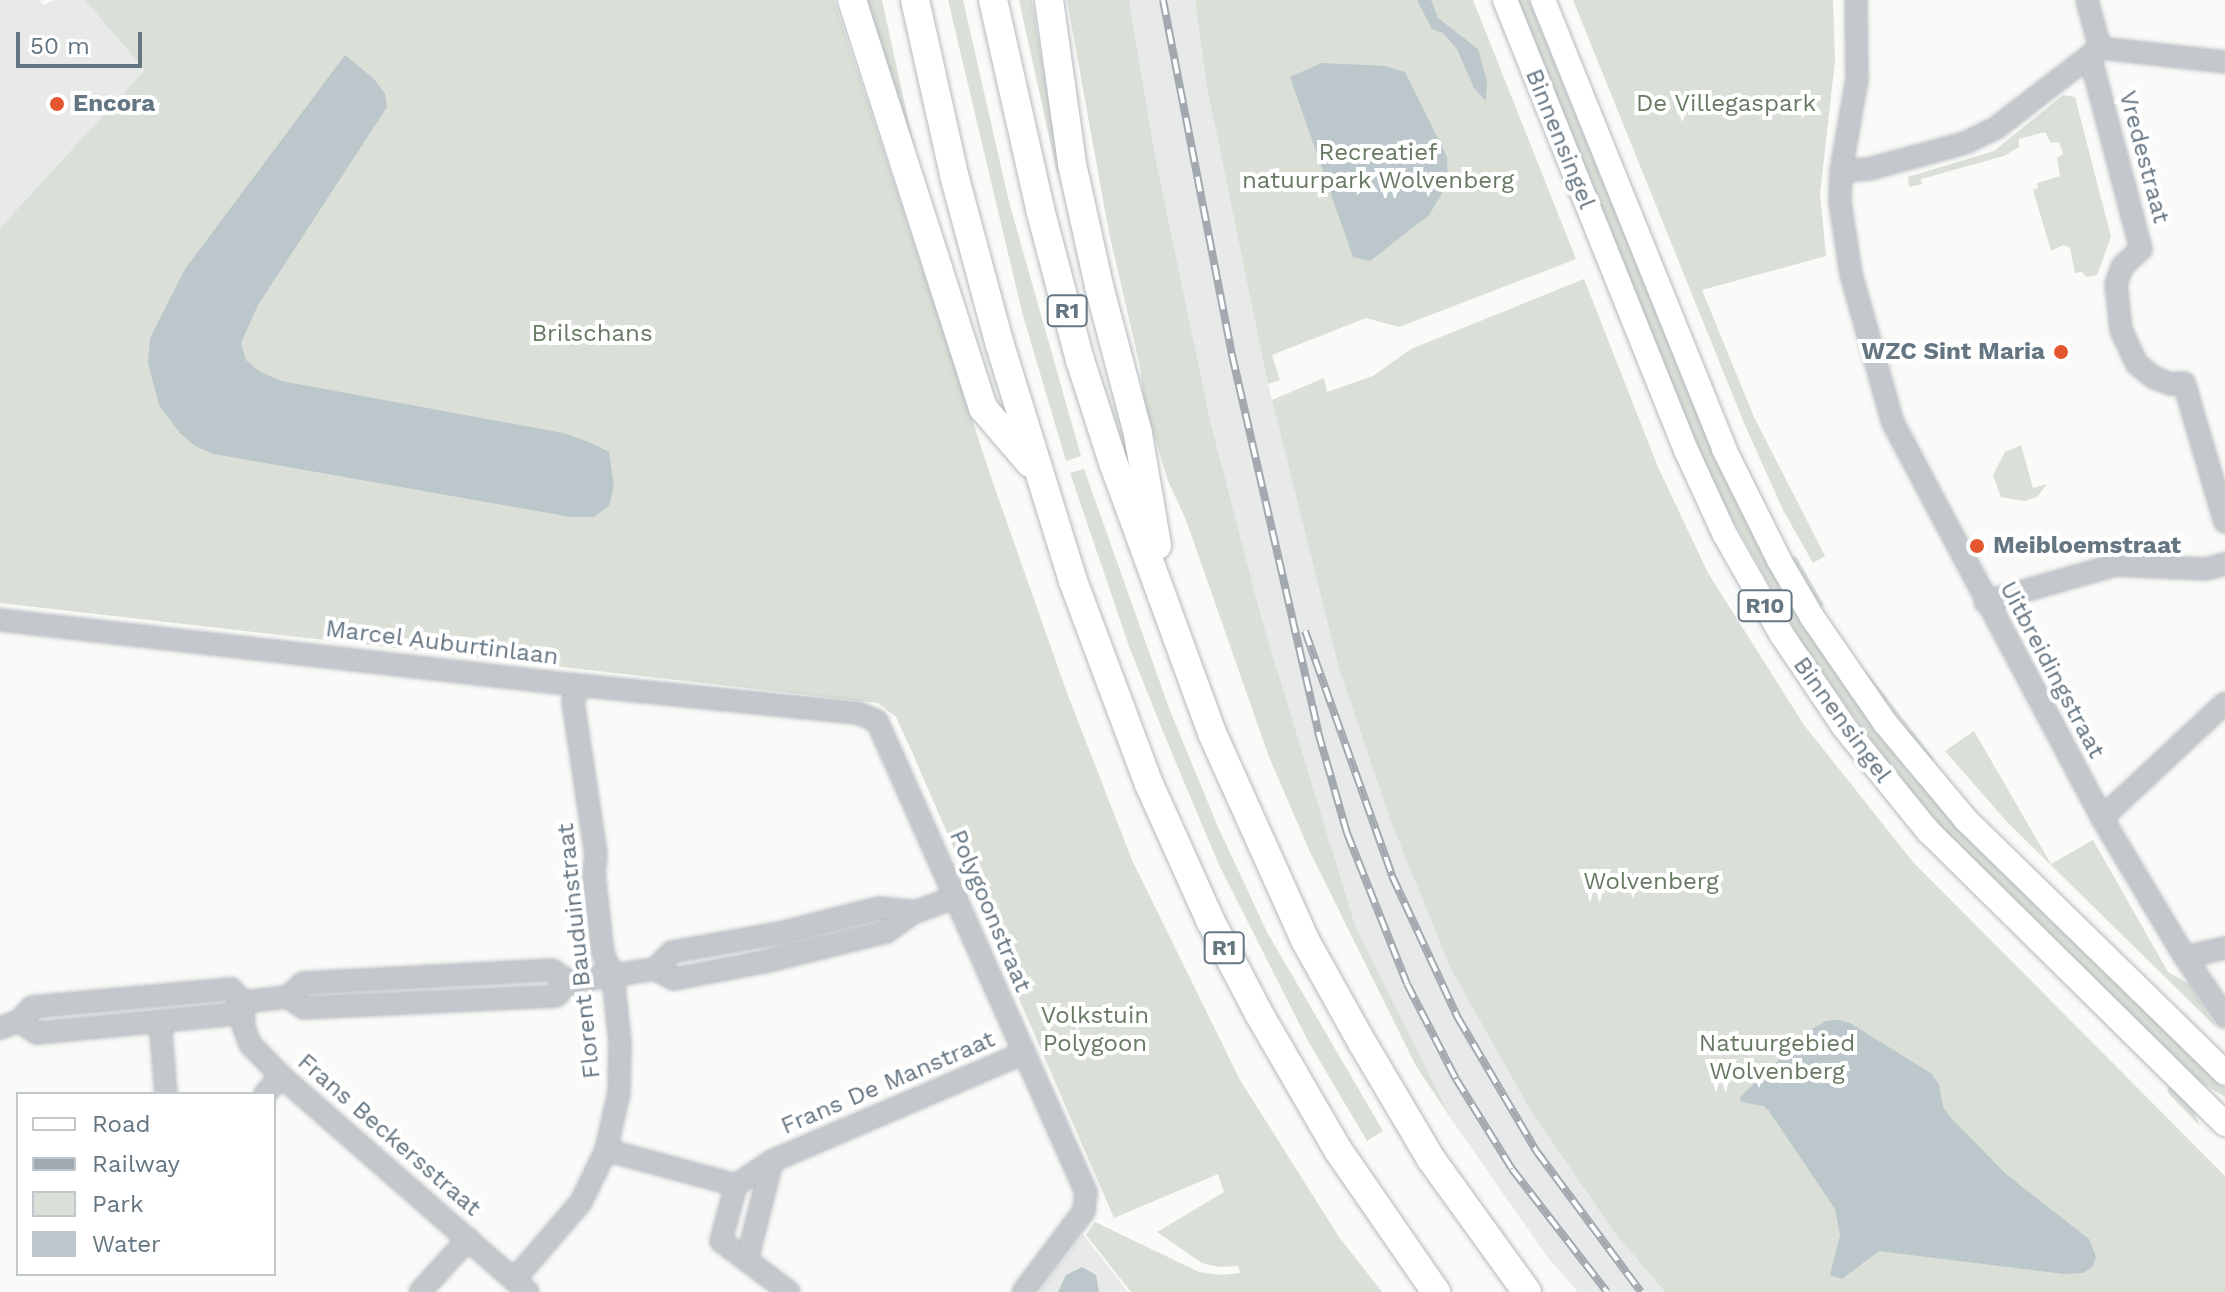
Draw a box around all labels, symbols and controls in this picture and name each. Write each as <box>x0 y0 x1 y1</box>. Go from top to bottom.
scale bar <box>20 16 146 66</box>
text: 50 m <box>30 32 90 60</box>
street label: Binnensingel <box>1519 65 1601 213</box>
street label: Vredestraat <box>2113 88 2175 226</box>
place label: Encora <box>73 90 155 118</box>
park label: De Villegaspark <box>1636 90 1816 118</box>
marker: Encora <box>48 95 66 113</box>
park label: Recreatief natuurpark Wolvenberg <box>1241 139 1515 195</box>
road number: R1 <box>1045 293 1089 329</box>
park label: Brilschans <box>531 320 653 348</box>
place label: WZC Sint Maria <box>1861 338 2045 366</box>
marker: WZC Sint Maria <box>2052 343 2070 361</box>
place label: Meibloemstraat <box>1993 532 2181 560</box>
marker: Meibloemstraat <box>1968 537 1986 555</box>
street label: Uitbreidingstraat <box>1993 577 2111 763</box>
road number: R10 <box>1737 588 1793 624</box>
street label: Marcel Auburtinlaan <box>323 614 561 672</box>
street label: Binnensingel <box>1787 652 1897 788</box>
street label: Florent Bauduinstraat <box>551 822 607 1080</box>
street label: Polygoonstraat <box>943 826 1037 996</box>
park label: Wolvenberg <box>1583 868 1719 896</box>
road number: R1 <box>1202 930 1246 966</box>
park label: Volkstuin Polygoon <box>1041 1002 1149 1058</box>
street label: Frans De Manstraat <box>777 1025 999 1141</box>
park label: Natuurgebied Wolvenberg <box>1699 1030 1855 1086</box>
street label: Frans Beckersstraat <box>292 1048 486 1222</box>
legend <box>16 1092 276 1276</box>
text: Road <box>92 1110 151 1138</box>
text: Railway <box>92 1150 180 1178</box>
text: Park <box>92 1190 144 1218</box>
text: Water <box>92 1230 161 1258</box>

